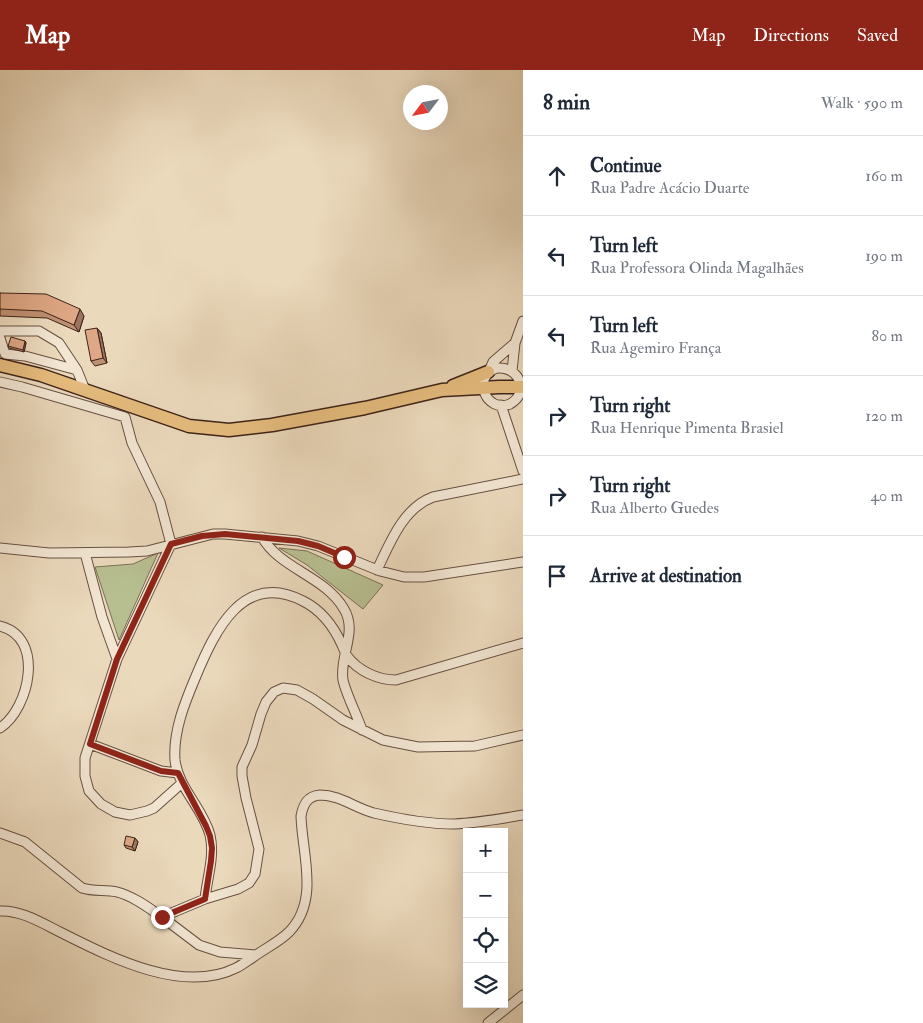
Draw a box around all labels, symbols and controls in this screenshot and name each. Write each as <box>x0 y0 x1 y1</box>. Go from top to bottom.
text: Map <box>25 20 70 51</box>
text: Map <box>692 24 725 47</box>
text: Directions <box>753 24 829 47</box>
text: Saved <box>857 24 898 47</box>
north arrow <box>403 85 448 130</box>
text: 8 min <box>543 89 590 116</box>
text: Walk · 590 m <box>821 93 903 113</box>
text: Continue <box>590 154 661 178</box>
icon: ahead <box>543 162 571 190</box>
text: 160 m <box>865 166 903 186</box>
text: Rua Padre Acácio Duarte <box>590 178 750 198</box>
text: Turn left <box>590 234 658 258</box>
icon: left <box>543 242 571 270</box>
text: 190 m <box>865 246 903 266</box>
text: Rua Professora Olinda Magalhães <box>590 258 804 278</box>
text: Turn left <box>590 314 658 338</box>
icon: left <box>543 322 571 350</box>
text: 80 m <box>872 326 903 346</box>
text: Rua Agemiro França <box>590 338 721 358</box>
text: Turn right <box>590 394 670 418</box>
icon: right <box>543 402 571 430</box>
text: 120 m <box>865 406 903 426</box>
text: Rua Henrique Pimenta Brasiel <box>590 418 783 438</box>
text: Turn right <box>590 474 670 498</box>
icon: right <box>543 482 571 510</box>
text: 40 m <box>870 486 903 506</box>
text: Rua Alberto Guedes <box>590 498 719 518</box>
route start <box>333 546 356 569</box>
icon: arrive <box>543 562 571 590</box>
text: Arrive at destination <box>590 564 742 588</box>
map controls <box>463 828 508 1008</box>
button: + <box>463 828 508 873</box>
button: − <box>463 873 508 918</box>
route end <box>151 906 174 929</box>
button: locate <box>463 918 508 963</box>
button: layers <box>463 963 508 1008</box>

